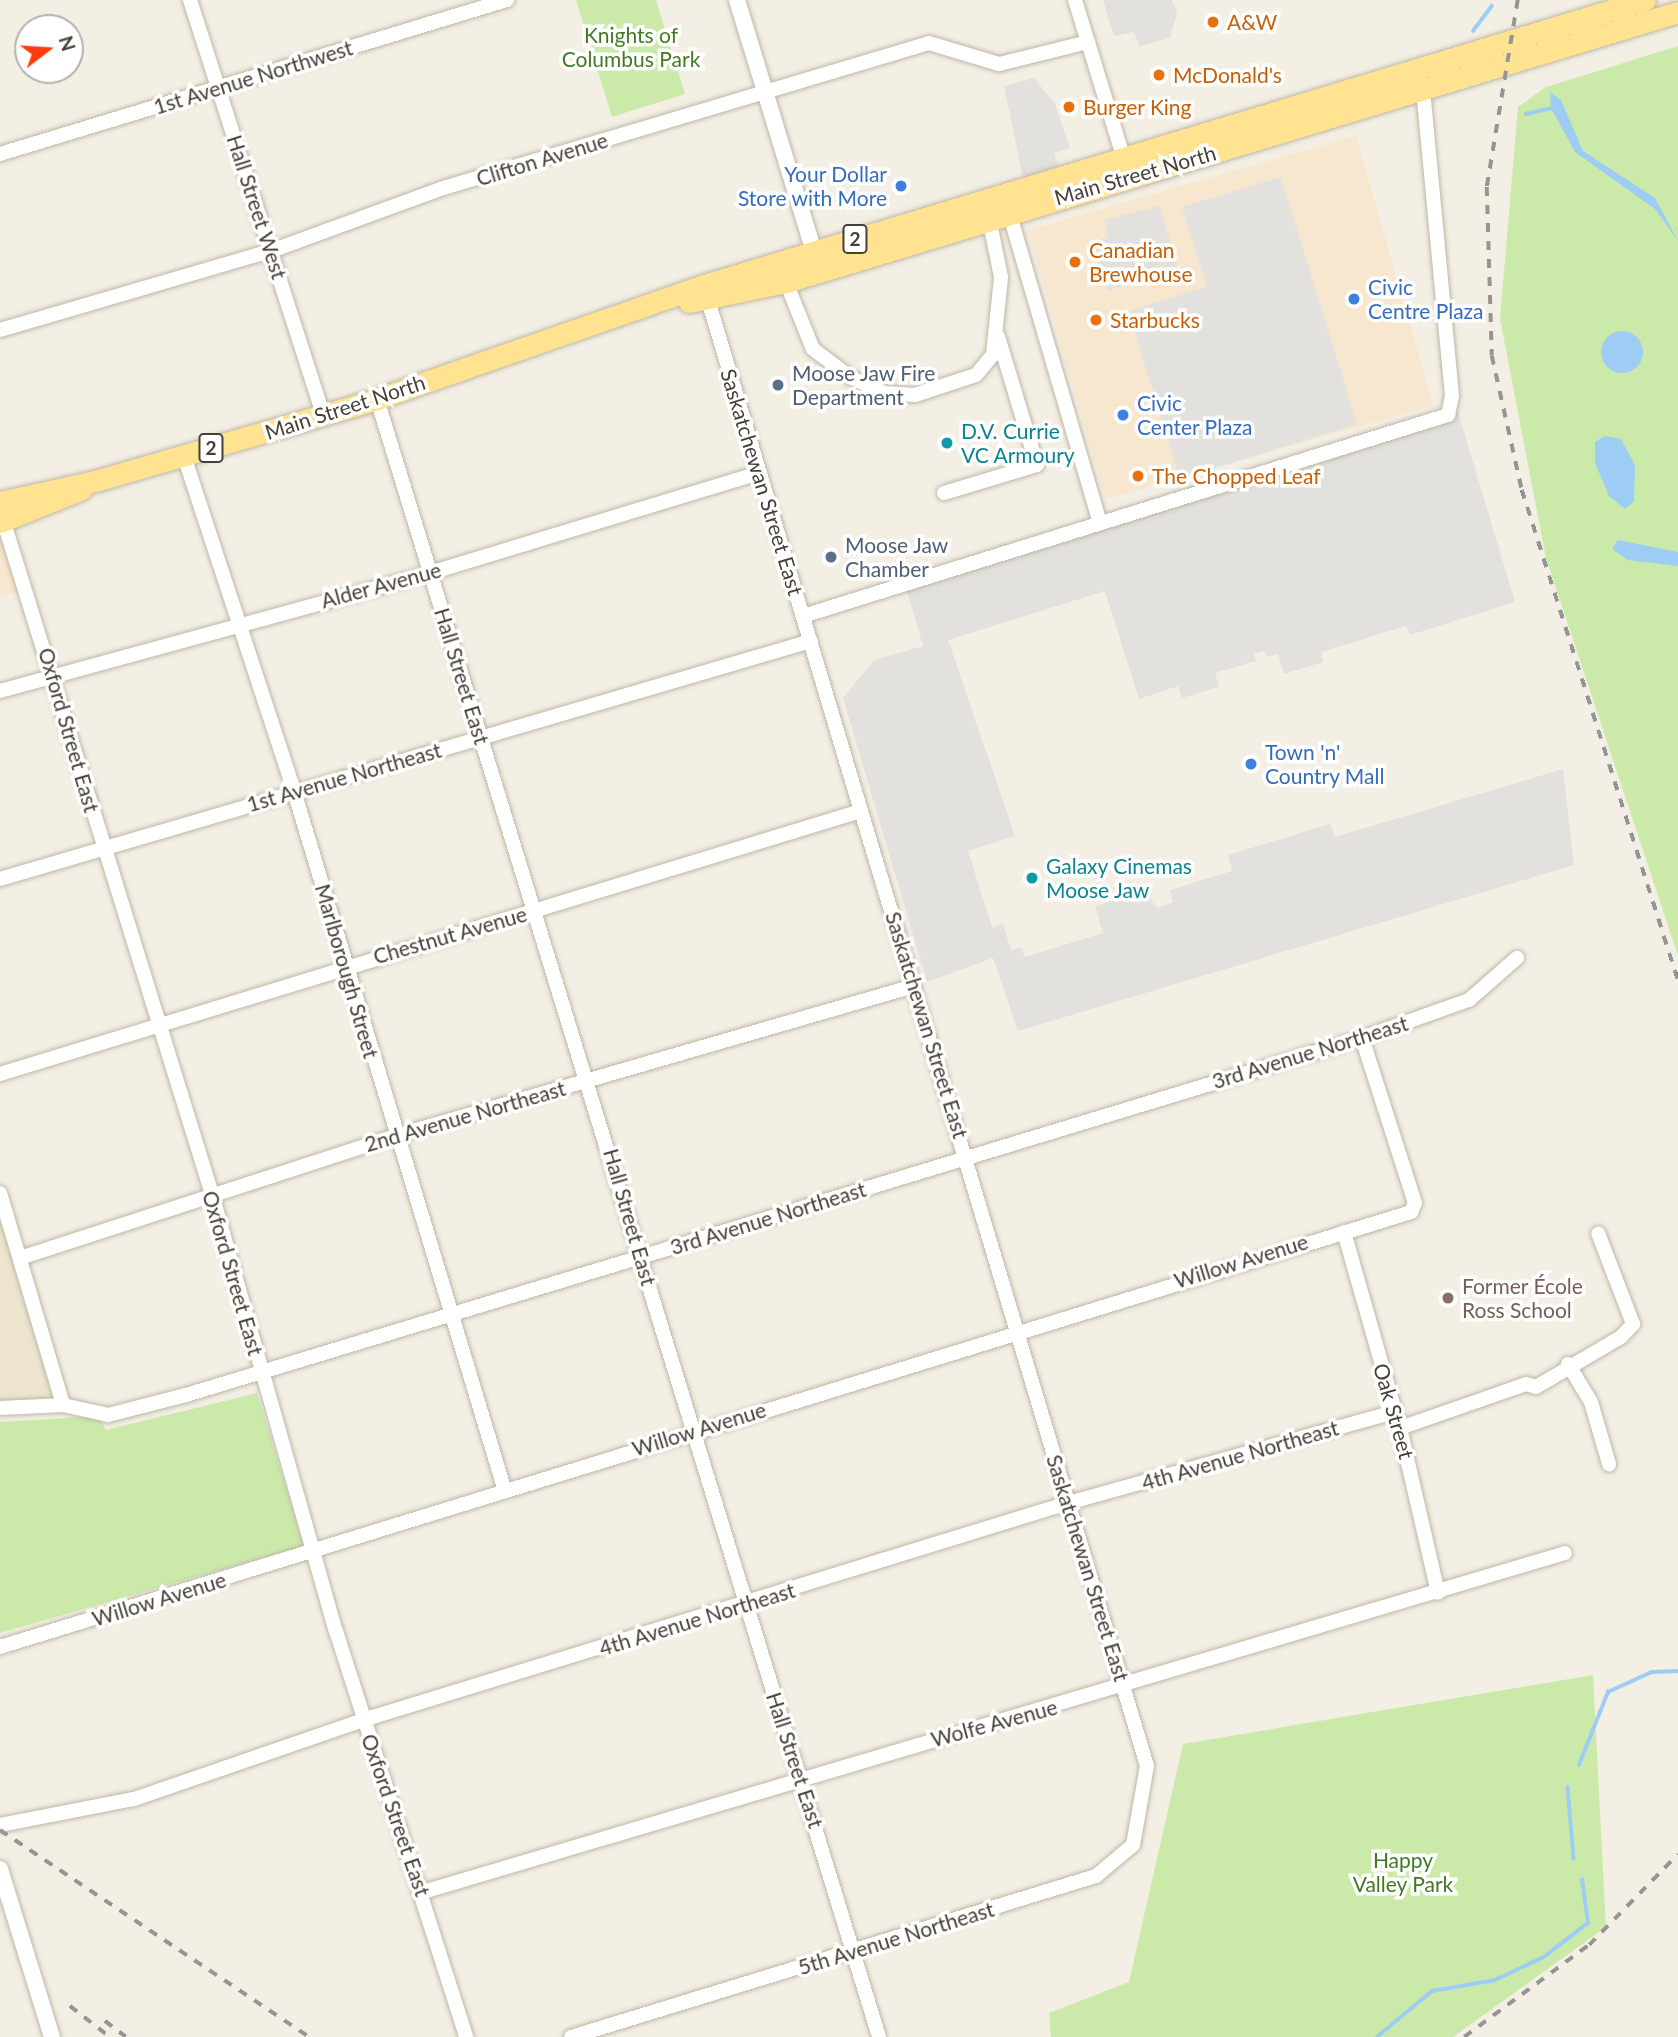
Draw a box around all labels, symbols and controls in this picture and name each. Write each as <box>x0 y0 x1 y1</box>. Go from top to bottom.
place label: A&W <box>1227 9 1277 35</box>
north arrow <box>14 14 84 84</box>
marker: A&W <box>1205 14 1221 30</box>
park label: Knights of Columbus Park <box>562 22 700 72</box>
text: N <box>55 33 81 54</box>
street label: 1st Avenue Northwest <box>150 35 356 119</box>
place label: McDonald's <box>1173 62 1282 88</box>
marker: McDonald's <box>1151 67 1167 83</box>
place label: Burger King <box>1083 94 1192 120</box>
marker: Burger King <box>1061 99 1077 115</box>
street label: Clifton Avenue <box>473 127 611 191</box>
street label: Hall Street West <box>222 132 292 282</box>
street label: Main Street North <box>1051 140 1219 210</box>
place label: Your Dollar Store with More <box>737 161 887 211</box>
marker: Your Dollar Store with More <box>893 178 909 194</box>
road number: 2 <box>841 224 869 255</box>
place label: Canadian Brewhouse <box>1089 237 1193 287</box>
marker: Canadian Brewhouse <box>1067 254 1083 270</box>
place label: Civic Centre Plaza <box>1368 274 1484 324</box>
marker: Civic Centre Plaza <box>1346 291 1362 307</box>
place label: Starbucks <box>1110 307 1200 333</box>
marker: Starbucks <box>1088 312 1104 328</box>
place label: Moose Jaw Fire Department <box>792 360 936 410</box>
street label: Saskatchewan Street East <box>716 366 808 598</box>
street label: Main Street North <box>262 369 428 445</box>
marker: Moose Jaw Fire Department <box>770 377 786 393</box>
place label: Civic Center Plaza <box>1137 390 1253 440</box>
marker: Civic Center Plaza <box>1115 407 1131 423</box>
place label: D.V. Currie VC Armoury <box>961 418 1075 468</box>
road number: 2 <box>197 432 225 463</box>
marker: D.V. Currie VC Armoury <box>939 435 955 451</box>
place label: The Chopped Leaf <box>1152 463 1321 489</box>
marker: The Chopped Leaf <box>1130 468 1146 484</box>
place label: Moose Jaw Chamber <box>845 532 949 582</box>
marker: Moose Jaw Chamber <box>823 549 839 565</box>
street label: Alder Avenue <box>318 557 444 613</box>
street label: Hall Street East <box>429 605 495 747</box>
street label: Oxford Street East <box>33 645 105 815</box>
street label: 1st Avenue Northeast <box>244 737 444 817</box>
place label: Town 'n' Country Mall <box>1265 739 1385 789</box>
marker: Town 'n' Country Mall <box>1243 756 1259 772</box>
place label: Galaxy Cinemas Moose Jaw <box>1046 853 1192 903</box>
marker: Galaxy Cinemas Moose Jaw <box>1024 870 1040 886</box>
street label: Marlborough Street <box>310 881 384 1061</box>
street label: Chestnut Avenue <box>370 901 530 969</box>
street label: Saskatchewan Street East <box>881 909 973 1141</box>
street label: 3rd Avenue Northeast <box>1209 1010 1411 1094</box>
street label: 2nd Avenue Northeast <box>361 1075 569 1157</box>
street label: Hall Street East <box>598 1146 662 1288</box>
street label: 3rd Avenue Northeast <box>667 1176 869 1260</box>
street label: Oxford Street East <box>197 1188 269 1358</box>
street label: Willow Avenue <box>1170 1229 1312 1293</box>
place label: Former École Ross School <box>1462 1273 1583 1323</box>
marker: Former École Ross School <box>1440 1290 1456 1306</box>
street label: Oak Street <box>1368 1360 1420 1462</box>
street label: Willow Avenue <box>628 1397 770 1461</box>
street label: 4th Avenue Northeast <box>1138 1415 1342 1495</box>
street label: Saskatchewan Street East <box>1042 1452 1134 1684</box>
street label: Willow Avenue <box>88 1567 230 1631</box>
street label: 4th Avenue Northeast <box>596 1577 798 1661</box>
street label: Hall Street East <box>761 1689 829 1831</box>
street label: Wolfe Avenue <box>928 1694 1060 1752</box>
street label: Oxford Street East <box>356 1731 436 1899</box>
park label: Happy Valley Park <box>1352 1847 1454 1897</box>
street label: 5th Avenue Northeast <box>795 1896 997 1980</box>

